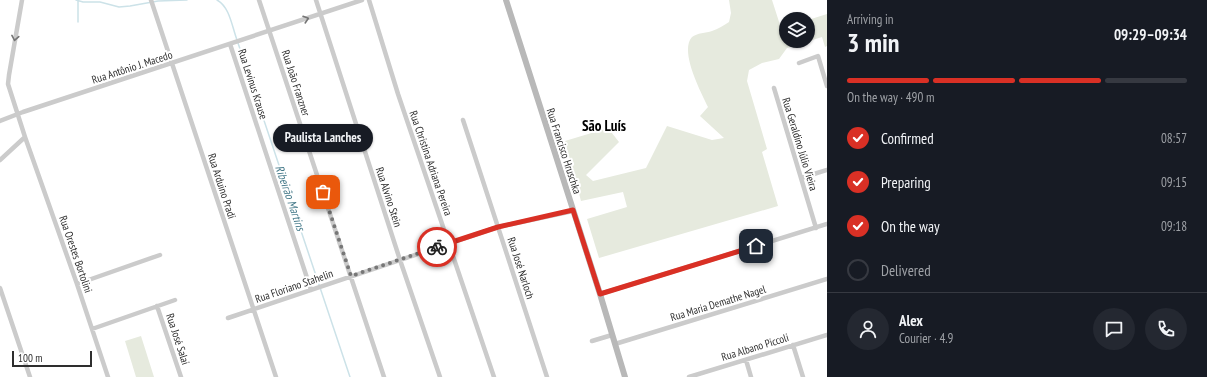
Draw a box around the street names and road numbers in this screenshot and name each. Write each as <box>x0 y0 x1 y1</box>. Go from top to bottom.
street label: Rua Antônio J. Macedo <box>90 47 174 87</box>
street label: Rua Levinus Krause <box>235 47 271 121</box>
street label: Rua João Franzner <box>279 48 313 118</box>
street label: Rua Geraldino Júlio Vieira <box>779 96 821 192</box>
street label: Rua Francisco Hruschka <box>544 106 584 196</box>
street label: Rua Christina Adriana Pereira <box>406 109 456 217</box>
street label: Rua Arduino Pradi <box>205 152 239 220</box>
street label: Rua Alvino Stein <box>373 165 405 229</box>
street label: Rua Orestes Bortolini <box>56 214 96 294</box>
street label: Rua José Narloch <box>504 235 538 301</box>
street label: Rua Floriano Stahelin <box>253 266 335 306</box>
street label: Rua Maria Demathe Nagel <box>669 282 768 324</box>
street label: Rua José Salai <box>163 312 193 366</box>
street label: Rua Albano Piccoli <box>720 330 790 364</box>

